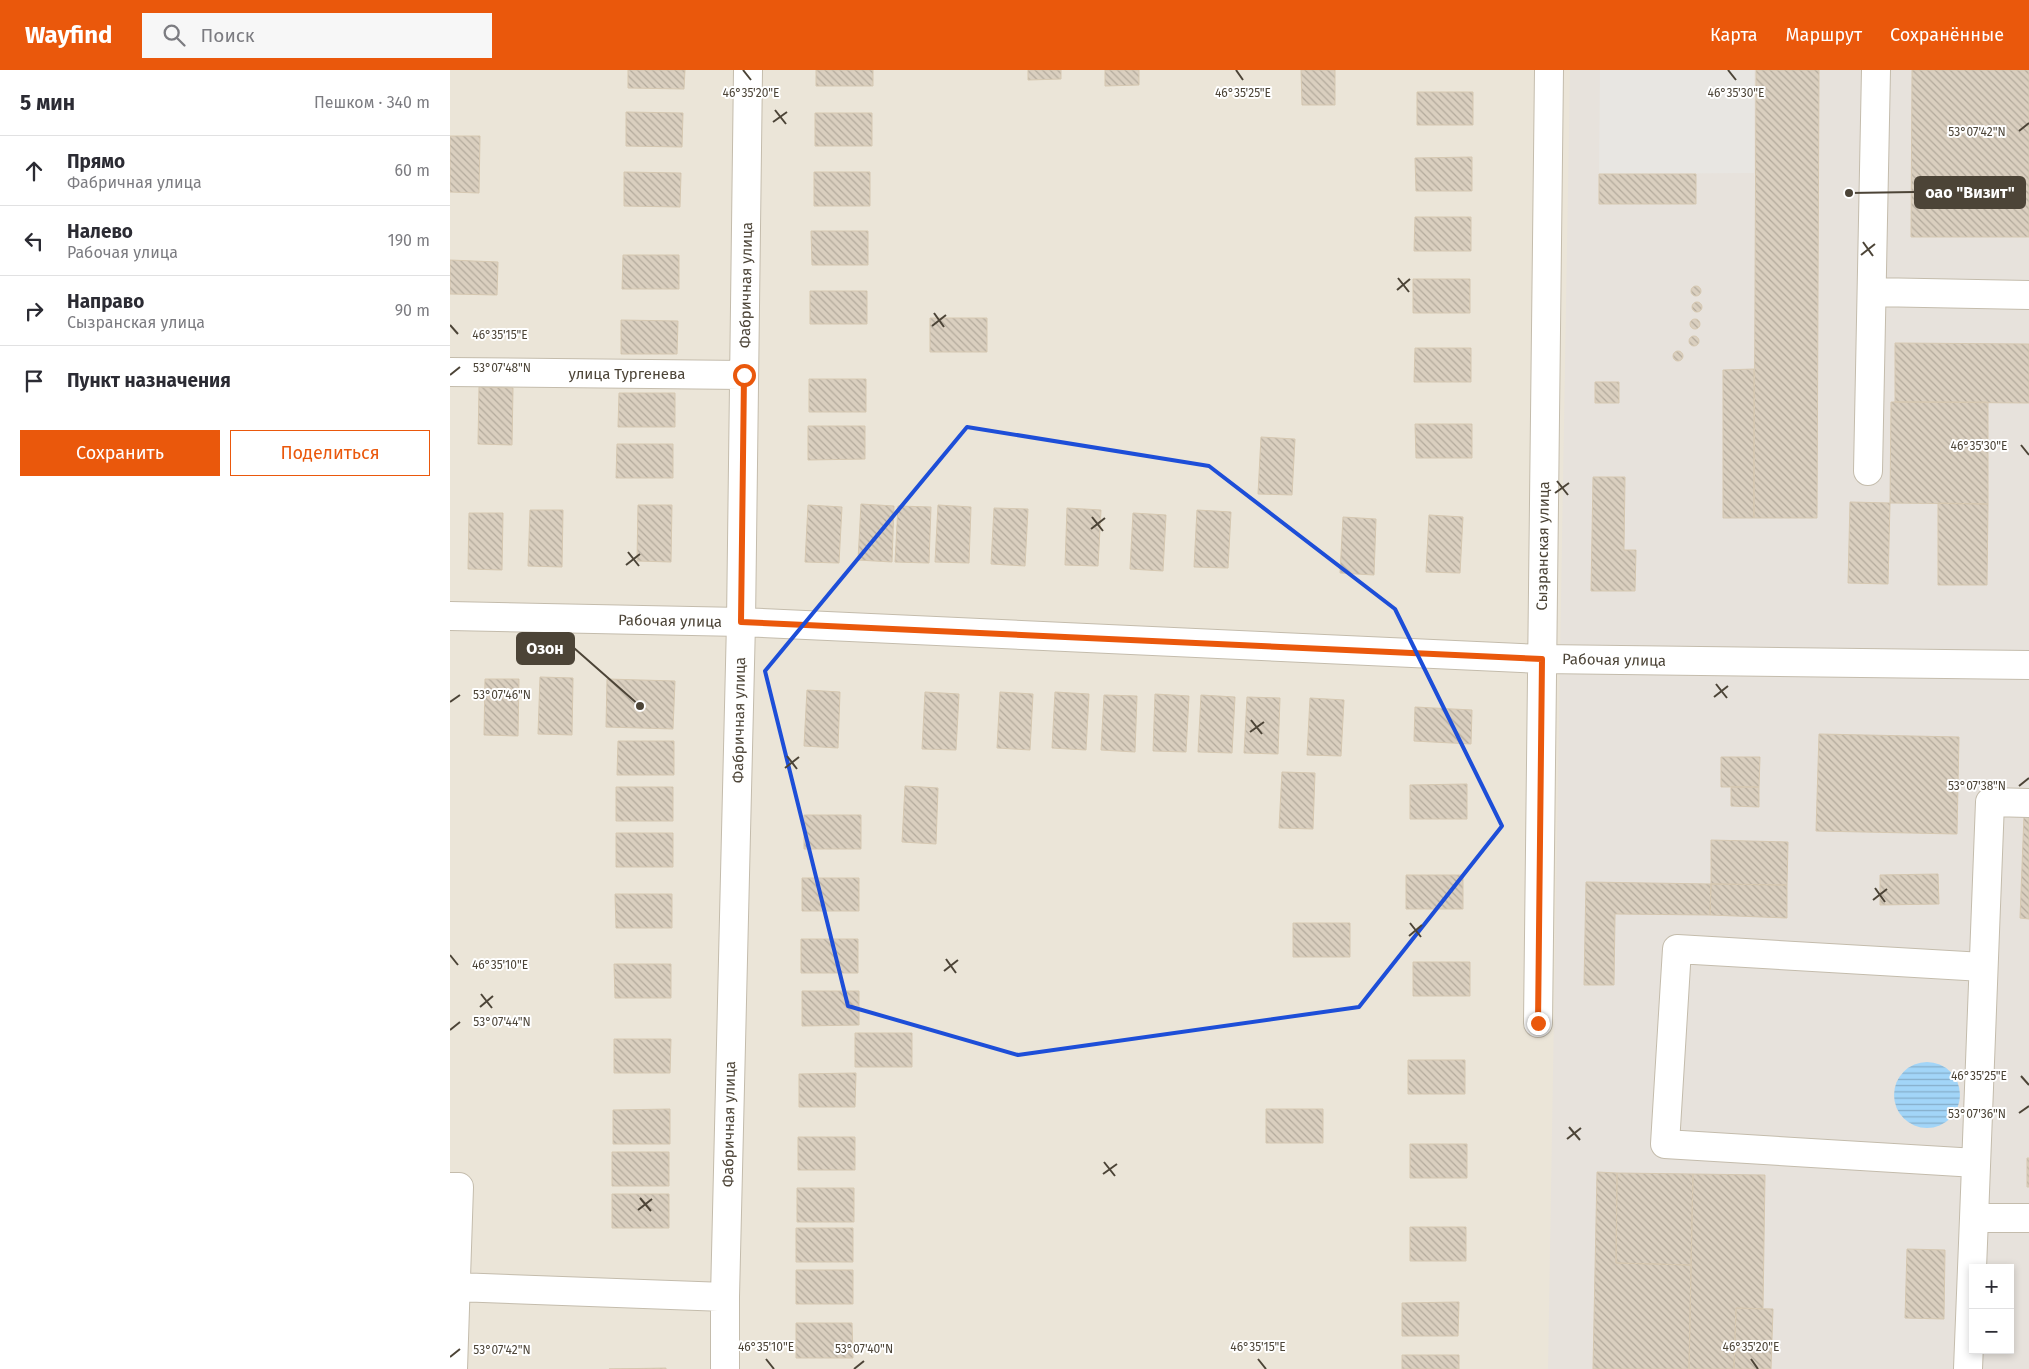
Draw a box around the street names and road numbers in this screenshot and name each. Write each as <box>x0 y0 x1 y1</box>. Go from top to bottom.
street label: Фабричная улица <box>736 222 756 348</box>
street label: улица Тургенева <box>569 365 686 383</box>
street label: Сызранская улица <box>1533 481 1553 611</box>
street label: Рабочая улица <box>618 611 722 631</box>
street label: Рабочая улица <box>1562 650 1666 670</box>
street label: Фабричная улица <box>729 657 749 783</box>
street label: Фабричная улица <box>719 1061 739 1187</box>

